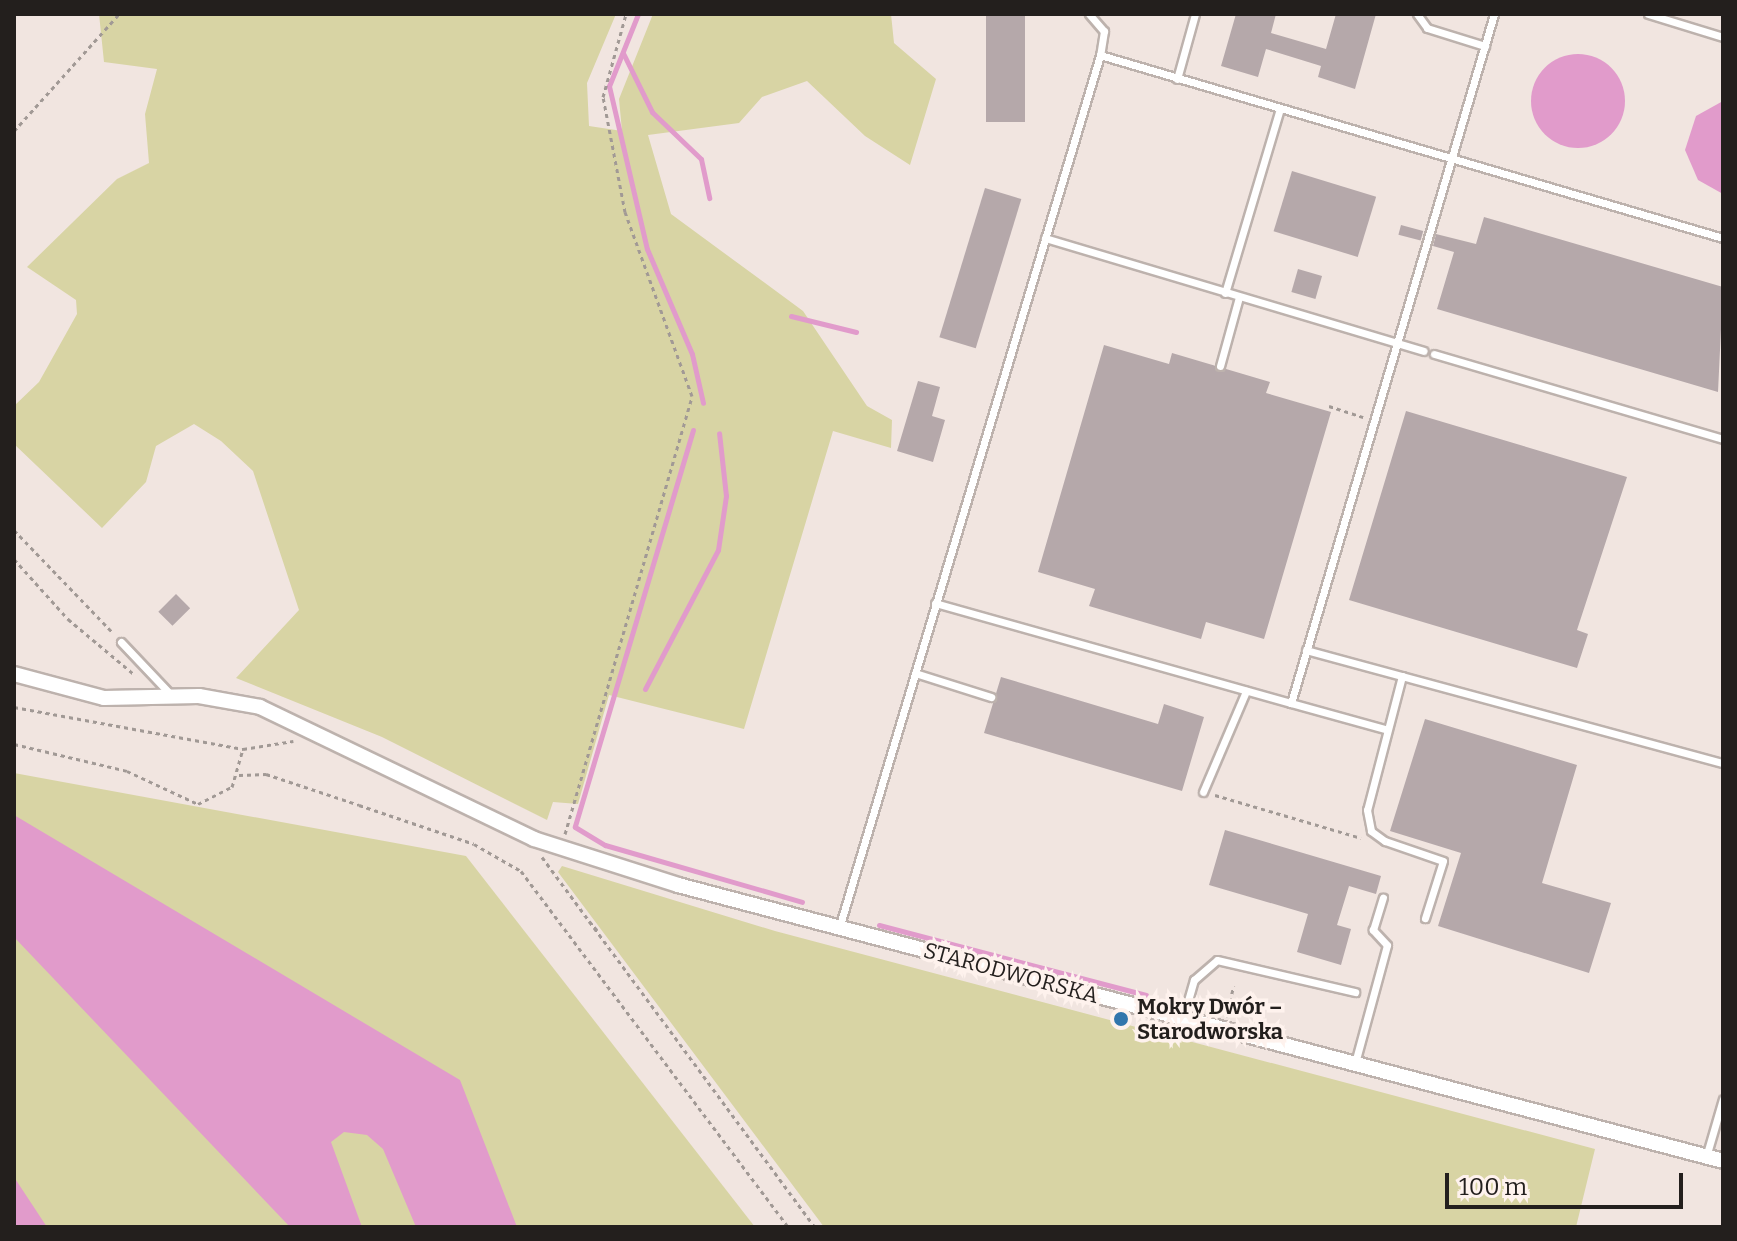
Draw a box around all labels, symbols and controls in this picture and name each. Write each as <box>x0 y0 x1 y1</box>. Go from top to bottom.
street label: STARODWORSKA <box>921 937 1101 1009</box>
place label: Mokry Dwór – Starodworska <box>1137 993 1283 1044</box>
marker: Mokry Dwór – Starodworska <box>1112 1010 1130 1028</box>
scale bar <box>1449 1157 1687 1207</box>
text: 100 m <box>1459 1173 1527 1201</box>

